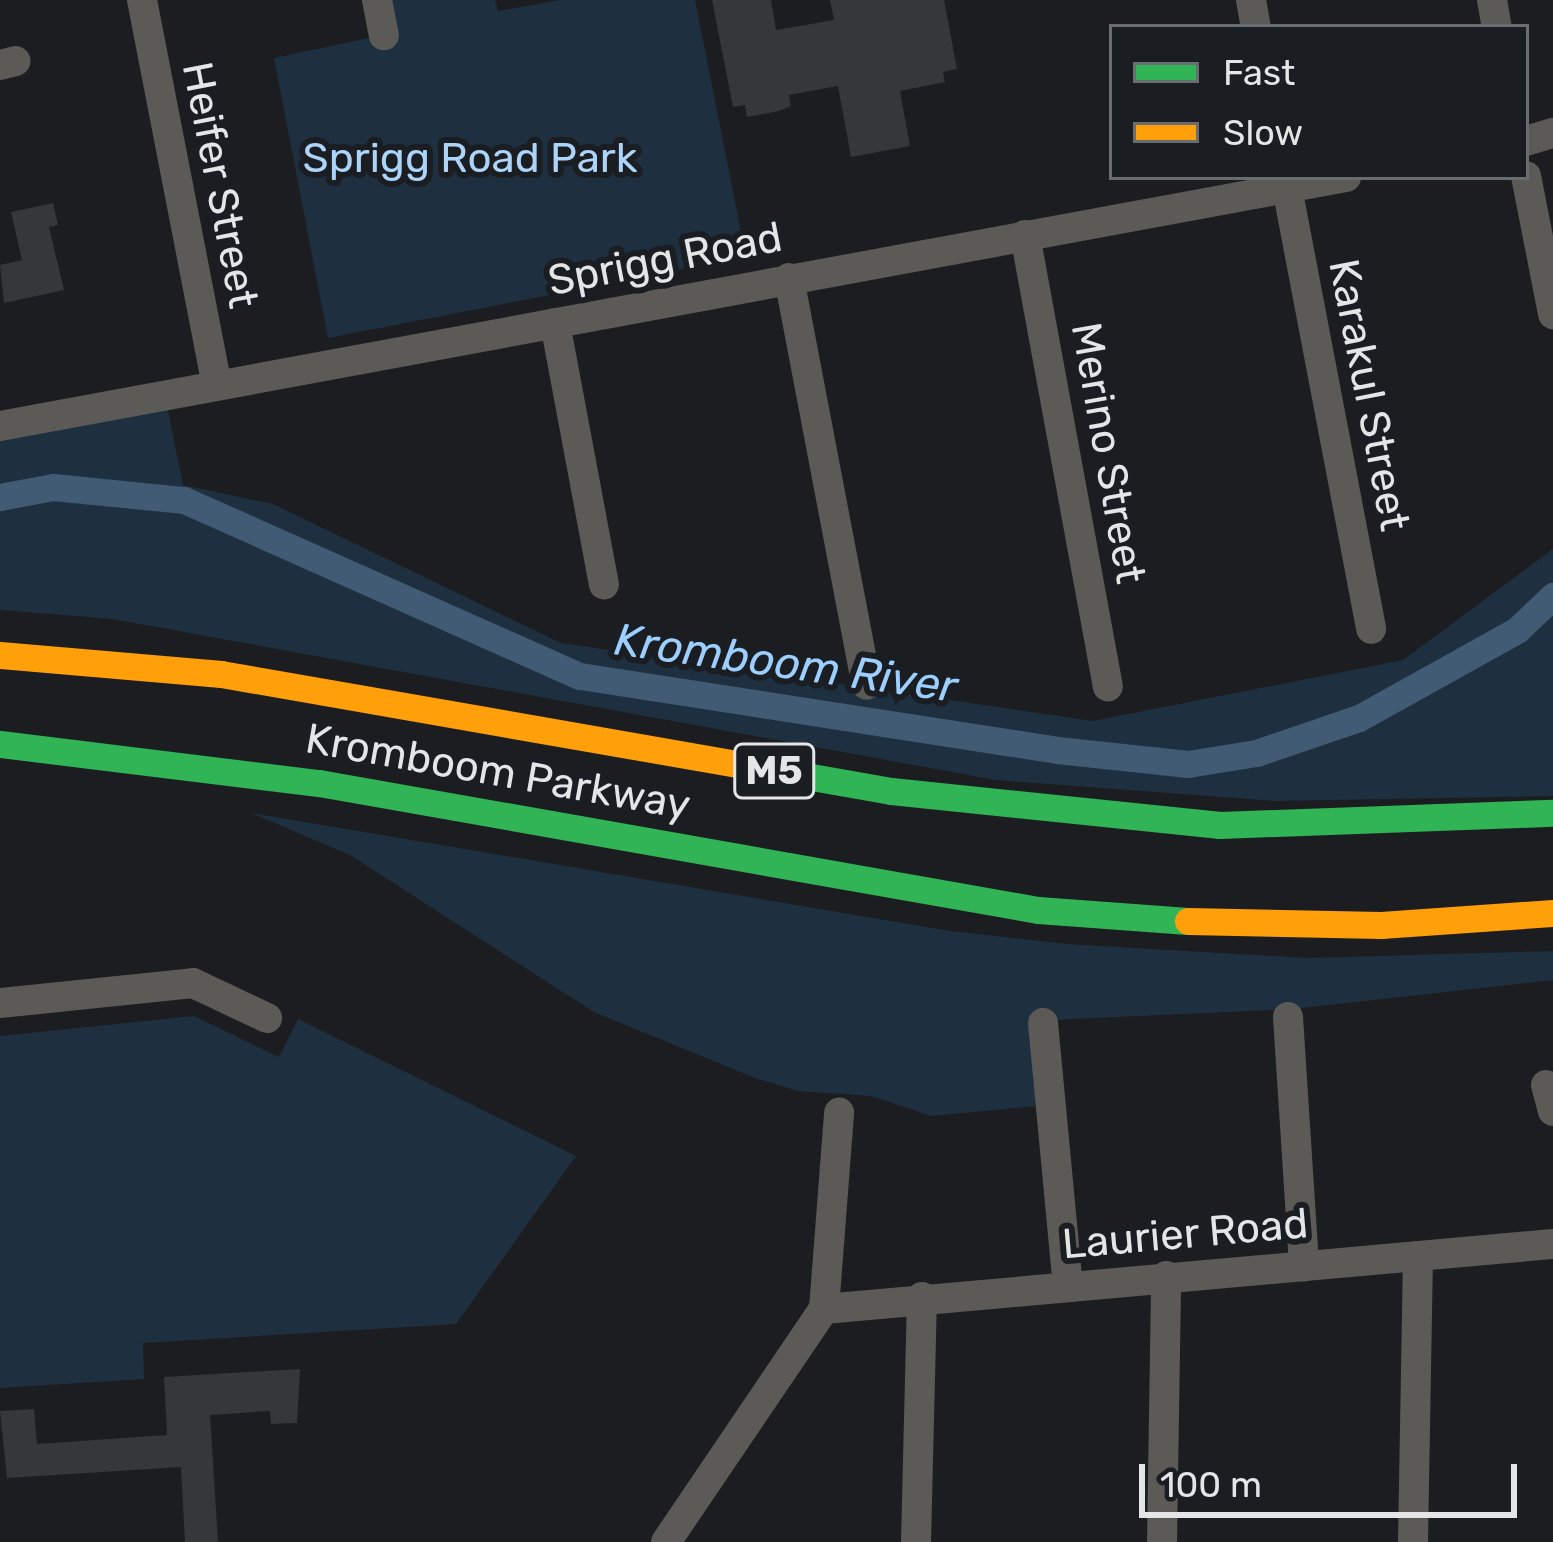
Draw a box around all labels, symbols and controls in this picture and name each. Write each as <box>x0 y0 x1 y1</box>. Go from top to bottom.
legend <box>1109 24 1529 180</box>
text: Fast <box>1223 51 1295 94</box>
street label: Heifer Street <box>171 57 269 313</box>
text: Slow <box>1223 111 1303 154</box>
park label: Sprigg Road Park <box>303 133 637 183</box>
street label: Sprigg Road <box>544 212 786 306</box>
street label: Karakul Street <box>1318 255 1420 535</box>
street label: Merino Street <box>1060 318 1156 588</box>
water label: Kromboom River <box>611 612 961 714</box>
street label: Kromboom Parkway <box>302 713 694 831</box>
road number: M5 <box>732 738 816 804</box>
street label: Laurier Road <box>1060 1198 1310 1270</box>
scale bar <box>1145 1440 1523 1514</box>
text: 100 m <box>1160 1463 1262 1506</box>

